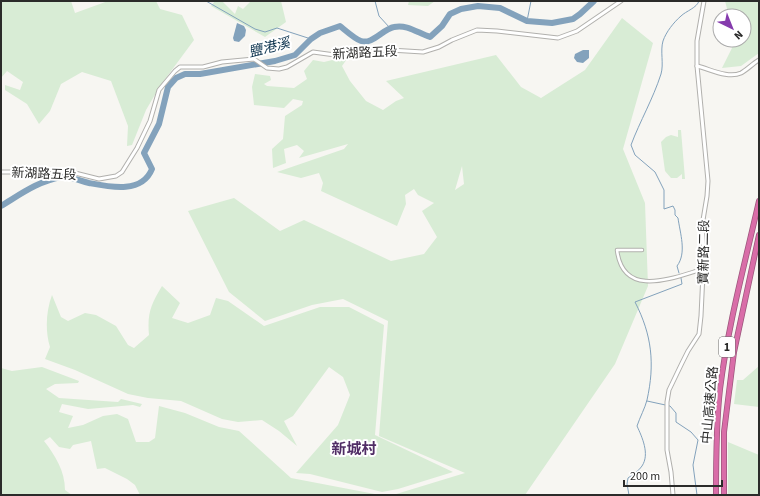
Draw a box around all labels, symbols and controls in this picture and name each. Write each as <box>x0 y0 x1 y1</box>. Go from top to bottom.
north arrow <box>712 8 752 48</box>
text: N <box>731 27 746 43</box>
water label: 鹽港溪 <box>246 33 294 63</box>
street label: 新湖路五段 <box>332 42 398 64</box>
street label: 新湖路五段 <box>11 164 77 184</box>
street label: 寶新路二段 <box>694 219 714 285</box>
road number: 1 <box>719 337 735 357</box>
street label: 中山高速公路 <box>698 365 722 445</box>
district label: 新城村 <box>331 439 377 460</box>
scale bar <box>624 462 722 488</box>
text: 200 m <box>630 468 660 485</box>

